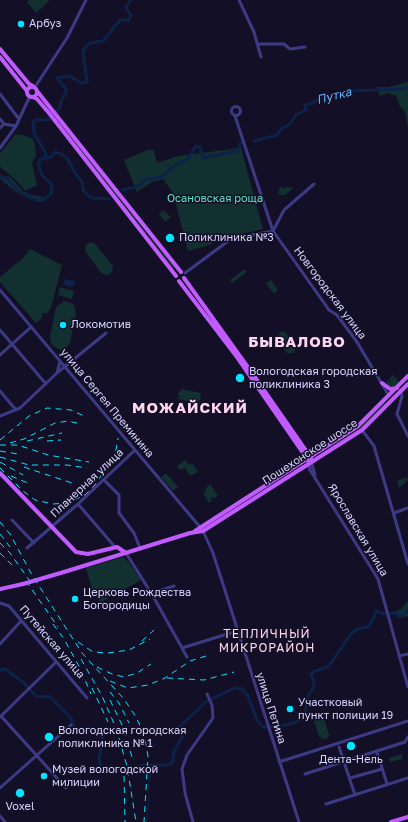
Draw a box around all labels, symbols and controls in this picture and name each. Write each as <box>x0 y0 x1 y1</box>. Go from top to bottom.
place label: Арбуз <box>29 17 61 31</box>
marker: Арбуз <box>16 19 26 29</box>
water label: Путка <box>315 85 353 107</box>
park label: Осановская роща <box>167 192 263 206</box>
place label: Поликлиника №3 <box>179 231 274 245</box>
marker: Поликлиника №3 <box>164 232 176 244</box>
street label: Новгородская улица <box>291 244 369 342</box>
place label: Локомотив <box>71 318 131 332</box>
marker: Локомотив <box>58 320 68 330</box>
district label: БЫВАЛОВО <box>248 333 346 351</box>
street label: улица Сергея Преминина <box>57 346 157 460</box>
place label: Вологодская городская поликлиника 3 <box>249 365 378 391</box>
marker: Вологодская городская поликлиника 3 <box>234 372 246 384</box>
district label: МОЖАЙСКИЙ <box>132 399 248 417</box>
street label: Пошехонское шоссе <box>260 416 360 488</box>
street label: Планерная улица <box>48 446 126 520</box>
street label: Ярославская улица <box>325 481 391 579</box>
place label: Церковь Рождества Богородицы <box>83 586 191 612</box>
marker: Церковь Рождества Богородицы <box>70 594 80 604</box>
street label: Путейская улица <box>17 603 87 681</box>
district label: ТЕПЛИЧНЫЙ МИКРОРАЙОН <box>219 627 315 655</box>
street label: улица Петина <box>253 671 289 745</box>
place label: Участковый пункт полиции 19 <box>298 696 393 722</box>
marker: Участковый пункт полиции 19 <box>285 704 295 714</box>
place label: Вологодская городская поликлиника № 1 <box>58 724 187 750</box>
marker: Вологодская городская поликлиника № 1 <box>43 731 55 743</box>
marker: Дента-Нель <box>345 740 357 752</box>
place label: Дента-Нель <box>319 753 383 767</box>
place label: Музей вологодской милиции <box>52 763 158 789</box>
marker: Музей вологодской милиции <box>39 771 49 781</box>
marker: Voxel <box>14 787 26 799</box>
place label: Voxel <box>6 800 34 814</box>

